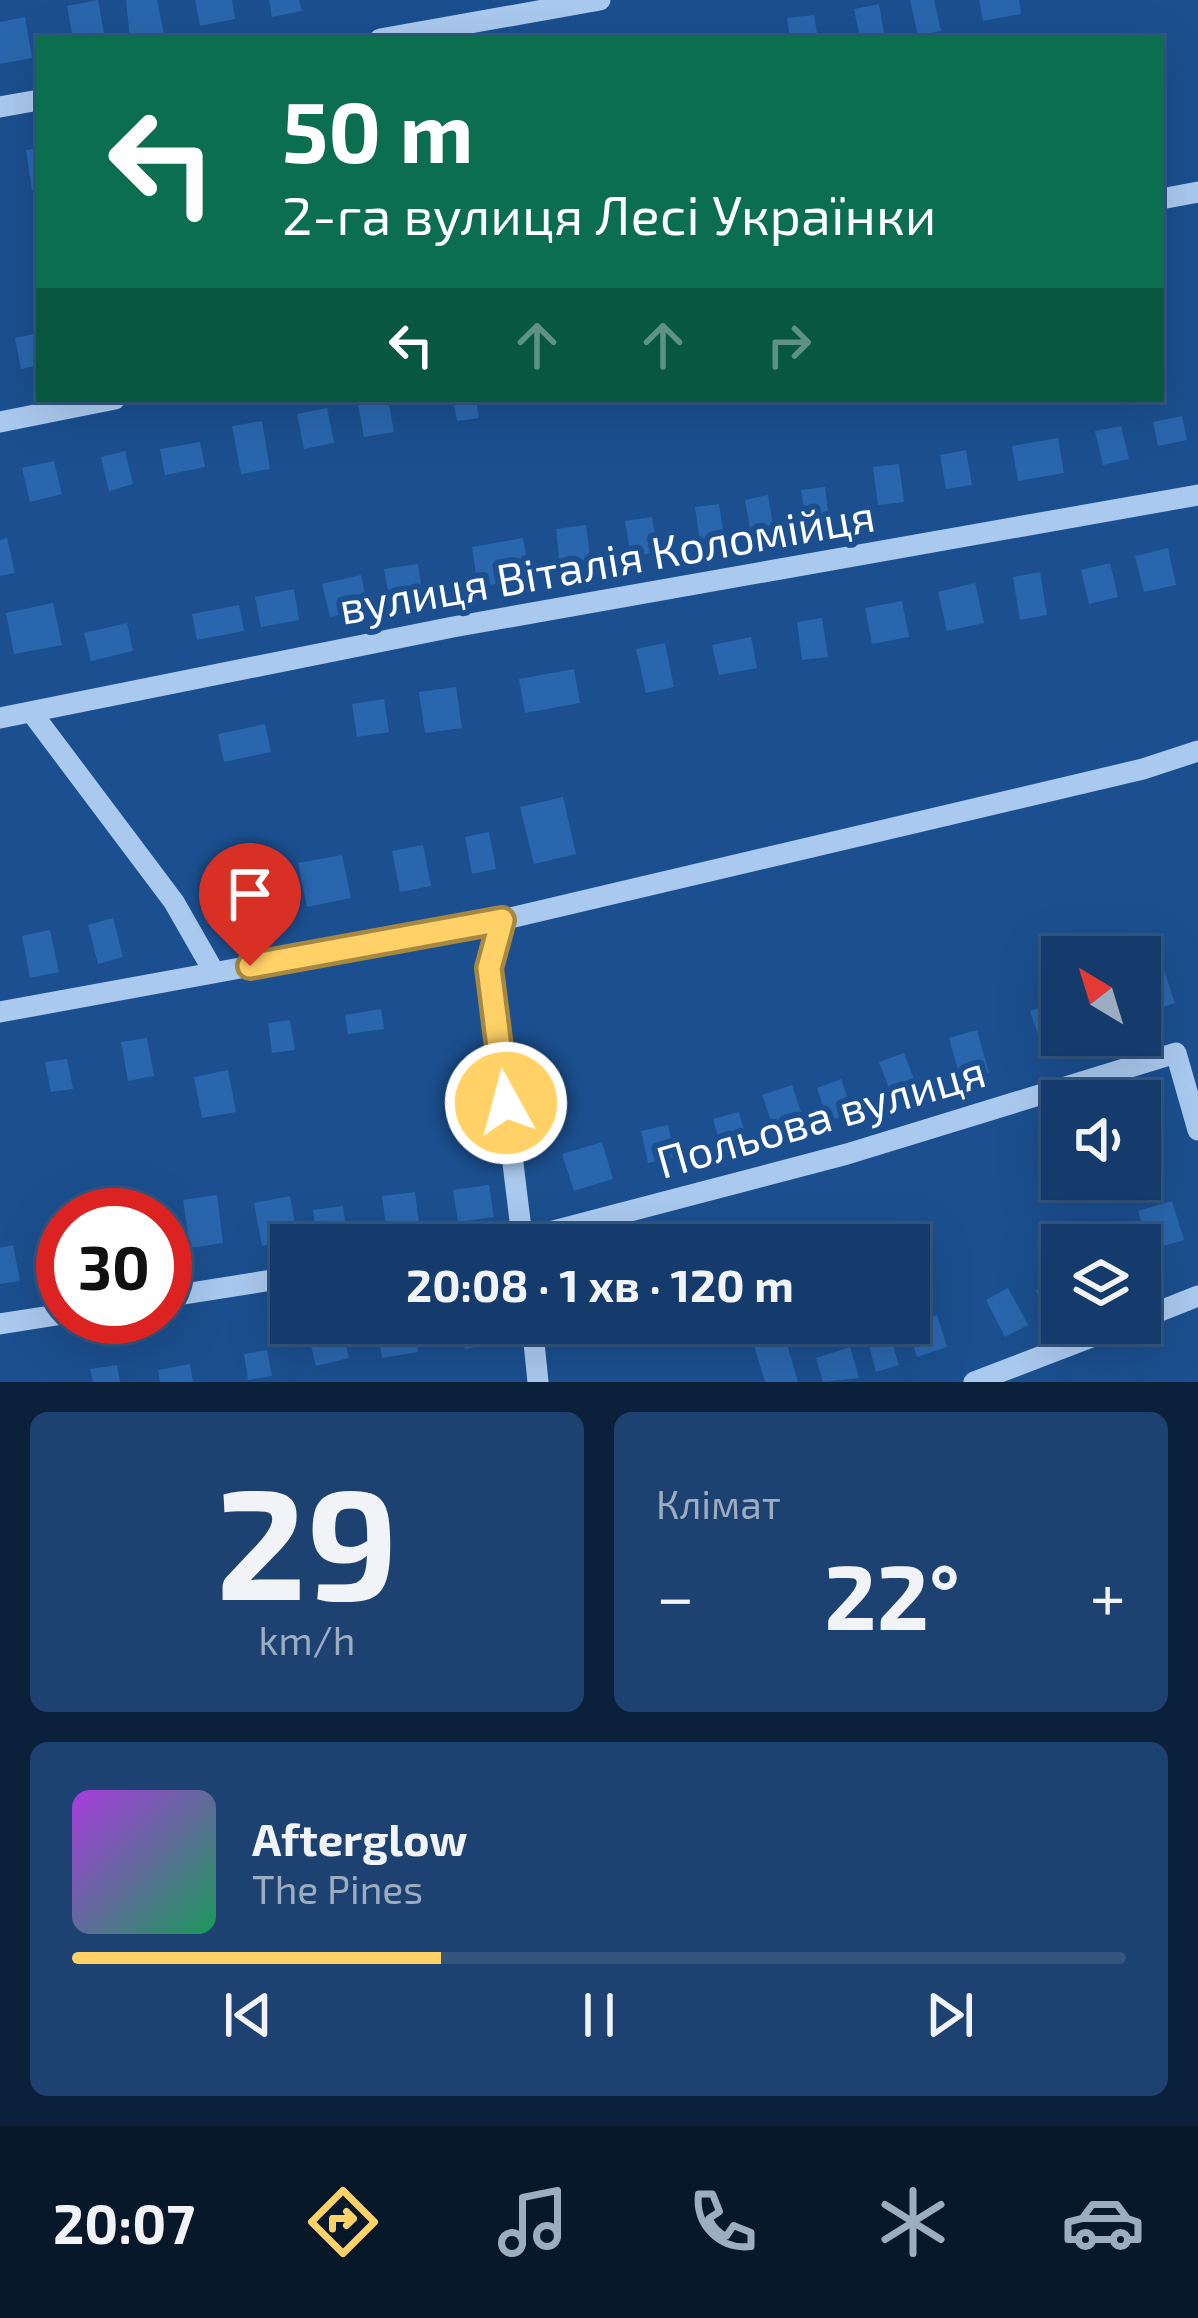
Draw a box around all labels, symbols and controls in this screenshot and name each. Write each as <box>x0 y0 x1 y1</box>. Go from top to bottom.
text: 50 m <box>282 79 474 180</box>
icon: left <box>84 84 240 240</box>
text: 2-га вулиця Лесі Українки <box>282 181 937 246</box>
icon: left <box>378 312 444 378</box>
icon: ahead <box>504 312 570 378</box>
icon: ahead <box>630 312 696 378</box>
icon: right <box>756 312 822 378</box>
street label: вулиця Віталія Коломійця <box>335 486 879 635</box>
pin <box>199 843 301 966</box>
icon: arrive <box>217 861 283 927</box>
north arrow <box>1041 936 1161 1056</box>
map controls <box>1041 936 1161 1344</box>
position arrow <box>443 1040 569 1166</box>
street label: Польова вулиця <box>650 1042 991 1189</box>
button: sound <box>1041 1080 1161 1200</box>
speed limit sign: 30 <box>36 1188 192 1344</box>
button: layers <box>1041 1224 1161 1344</box>
text: 20:08 · 1 хв · 120 m <box>406 1257 794 1311</box>
text: 29 <box>216 1444 398 1631</box>
text: Клімат <box>656 1480 781 1527</box>
text: 22° <box>824 1540 960 1648</box>
text: − <box>656 1555 695 1634</box>
text: + <box>1090 1555 1126 1634</box>
text: km/h <box>259 1616 355 1663</box>
text: Afterglow <box>252 1811 468 1865</box>
text: The Pines <box>252 1865 423 1912</box>
icon: previous <box>215 1982 281 2048</box>
icon: pause <box>566 1982 632 2048</box>
icon: next <box>917 1982 983 2048</box>
icon: directions <box>301 2180 385 2264</box>
icon: music <box>491 2180 575 2264</box>
icon: phone <box>681 2180 765 2264</box>
icon: climate <box>871 2180 955 2264</box>
icon: car <box>1061 2180 1145 2264</box>
text: 20:07 <box>53 2190 195 2255</box>

